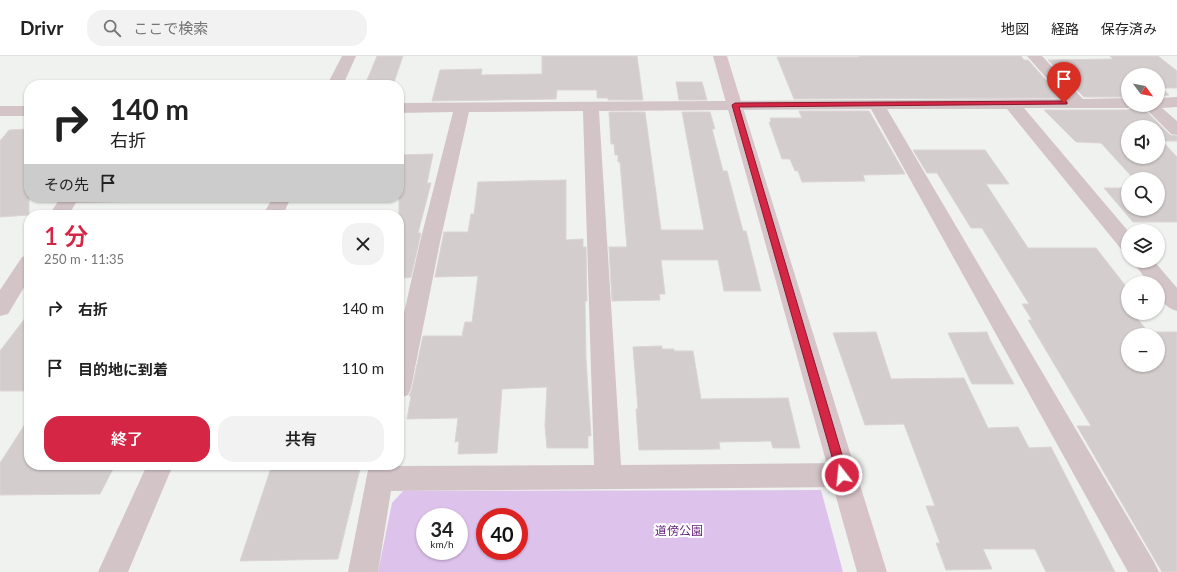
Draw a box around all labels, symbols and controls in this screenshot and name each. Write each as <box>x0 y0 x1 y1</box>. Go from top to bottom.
search box <box>87 10 367 46</box>
text: Drivr <box>20 16 63 39</box>
icon: search <box>101 17 123 39</box>
text: ここで検索 <box>133 19 208 37</box>
text: 地図 <box>1001 20 1029 37</box>
text: 経路 <box>1051 20 1079 37</box>
text: 保存済み <box>1101 20 1157 37</box>
pin <box>1047 62 1081 103</box>
icon: arrive <box>1053 68 1075 90</box>
north arrow <box>1121 68 1165 112</box>
map controls <box>1121 68 1165 372</box>
text: 140 m <box>110 92 189 126</box>
icon: right <box>44 96 96 148</box>
button: sound <box>1121 120 1165 164</box>
text: 右折 <box>110 129 146 151</box>
icon: arrive <box>97 172 119 194</box>
button: search <box>1121 172 1165 216</box>
text: その先 <box>44 175 89 193</box>
text: 1 分 <box>44 221 88 250</box>
button: close <box>342 223 384 265</box>
button: layers <box>1121 224 1165 268</box>
text: 250 m · 11:35 <box>44 251 124 267</box>
button: + <box>1121 276 1165 320</box>
icon: right <box>44 297 66 319</box>
text: 140 m <box>342 299 384 317</box>
text: 右折 <box>78 300 108 318</box>
button: − <box>1121 328 1165 372</box>
icon: arrive <box>44 357 66 379</box>
text: 110 m <box>342 359 384 377</box>
text: 目的地に到着 <box>78 360 168 378</box>
button: 終了 <box>44 416 210 462</box>
button: 共有 <box>218 416 384 462</box>
position arrow <box>821 454 863 496</box>
speed limit sign: 40 <box>476 508 528 560</box>
text: 34 <box>430 517 454 541</box>
park label: 道傍公園 <box>655 523 703 538</box>
text: km/h <box>430 538 454 550</box>

